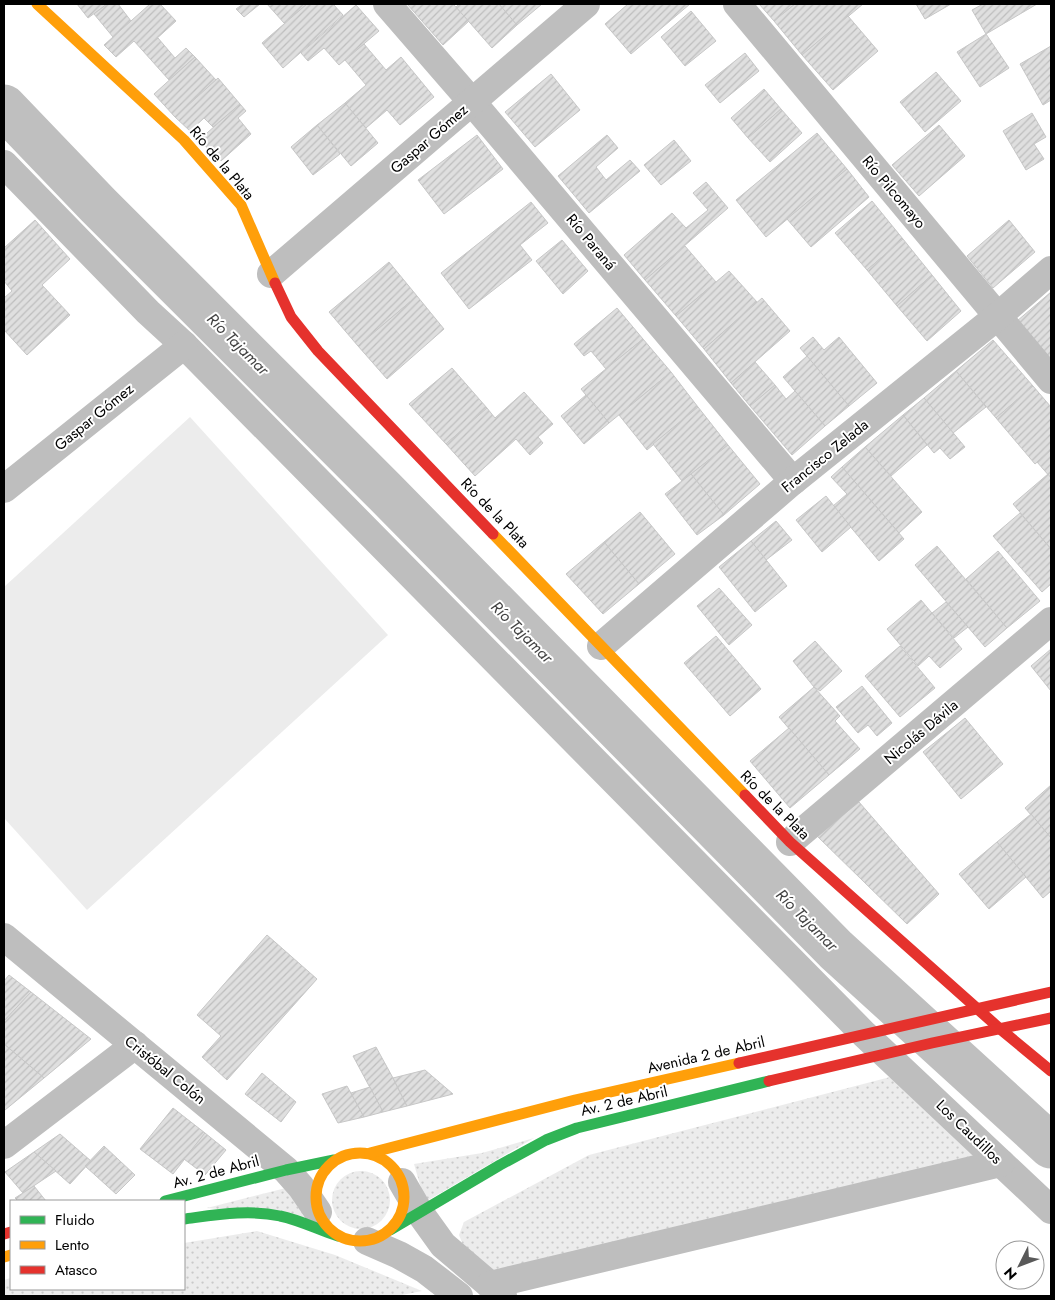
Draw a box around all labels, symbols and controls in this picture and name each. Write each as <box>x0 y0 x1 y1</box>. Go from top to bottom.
street label: Gaspar Gómez <box>385 99 473 179</box>
street label: Río de la Plata <box>184 121 260 205</box>
street label: Río Pilcomayo <box>857 151 931 233</box>
street label: Río Paraná <box>561 209 621 275</box>
water label: Río Tajamar <box>202 308 275 381</box>
street label: Gaspar Gómez <box>50 378 138 456</box>
street label: Francisco Zelada <box>777 414 873 498</box>
street label: Río de la Plata <box>456 473 534 553</box>
water label: Río Tajamar <box>486 596 559 669</box>
street label: Nicolás Dávila <box>879 694 963 770</box>
street label: Río de la Plata <box>735 765 815 845</box>
water label: Río Tajamar <box>771 884 844 957</box>
street label: Cristóbal Colón <box>120 1030 210 1110</box>
street label: Avenida 2 de Abril <box>645 1031 767 1079</box>
street label: Av. 2 de Abril <box>578 1080 670 1122</box>
street label: Los Caudillos <box>931 1095 1007 1169</box>
street label: Av. 2 de Abril <box>170 1150 262 1194</box>
legend <box>10 1200 185 1290</box>
text: Fluido <box>55 1209 94 1231</box>
text: Lento <box>55 1234 89 1256</box>
north arrow <box>995 1240 1045 1290</box>
text: Atasco <box>55 1259 97 1281</box>
text: N <box>999 1263 1021 1285</box>

